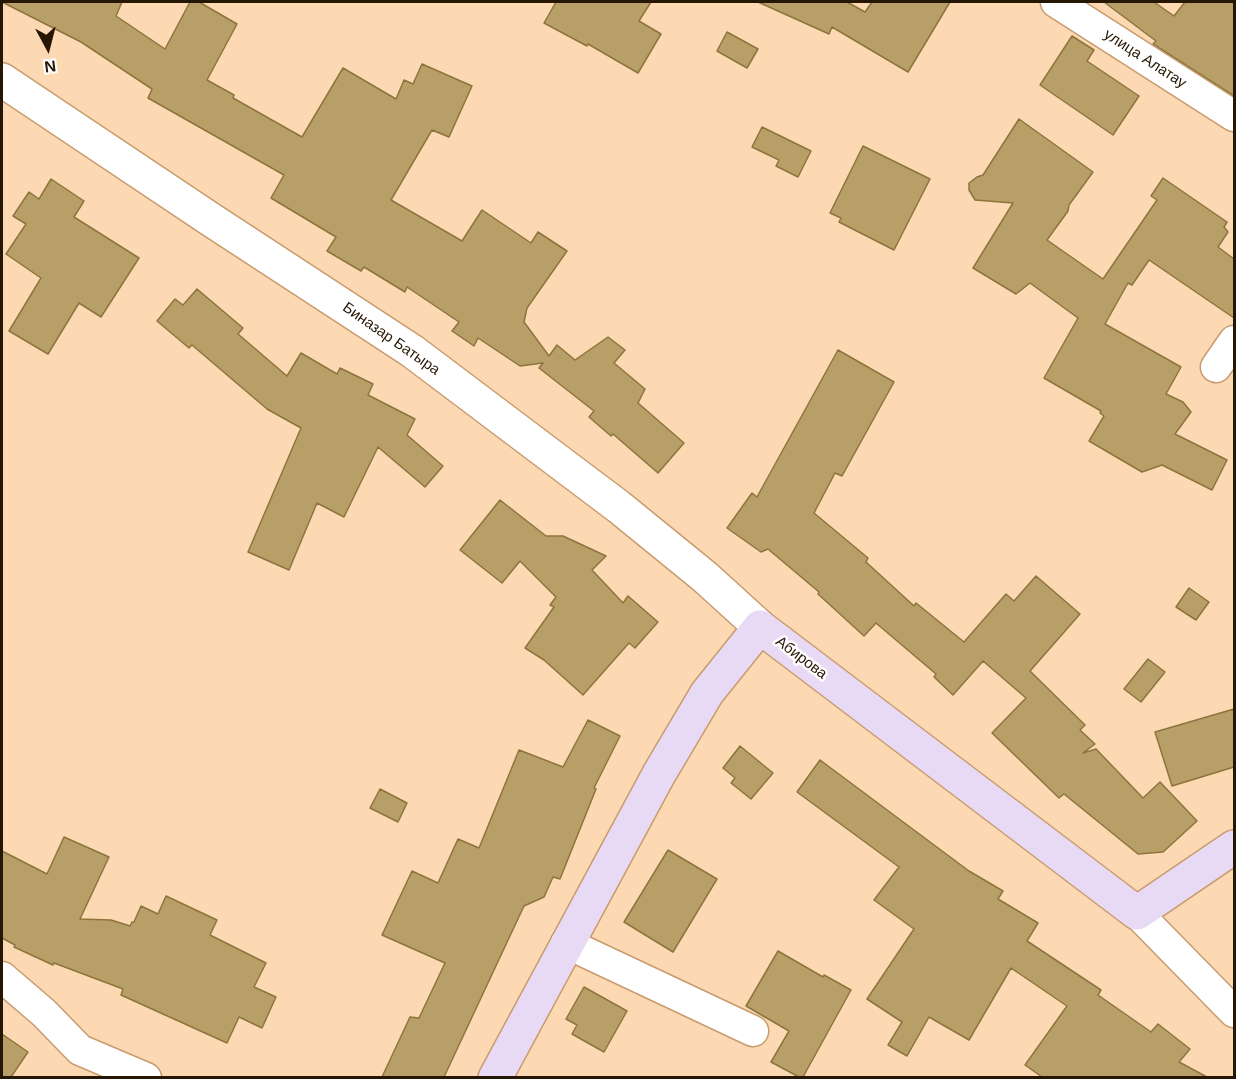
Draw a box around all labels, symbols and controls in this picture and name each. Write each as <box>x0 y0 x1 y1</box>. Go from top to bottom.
north arrow <box>18 18 78 78</box>
street label: улица Алатау <box>1100 26 1190 92</box>
text: N <box>43 57 57 76</box>
street label: Биназар Батыра <box>339 299 443 379</box>
street label: Абирова <box>772 633 830 683</box>

